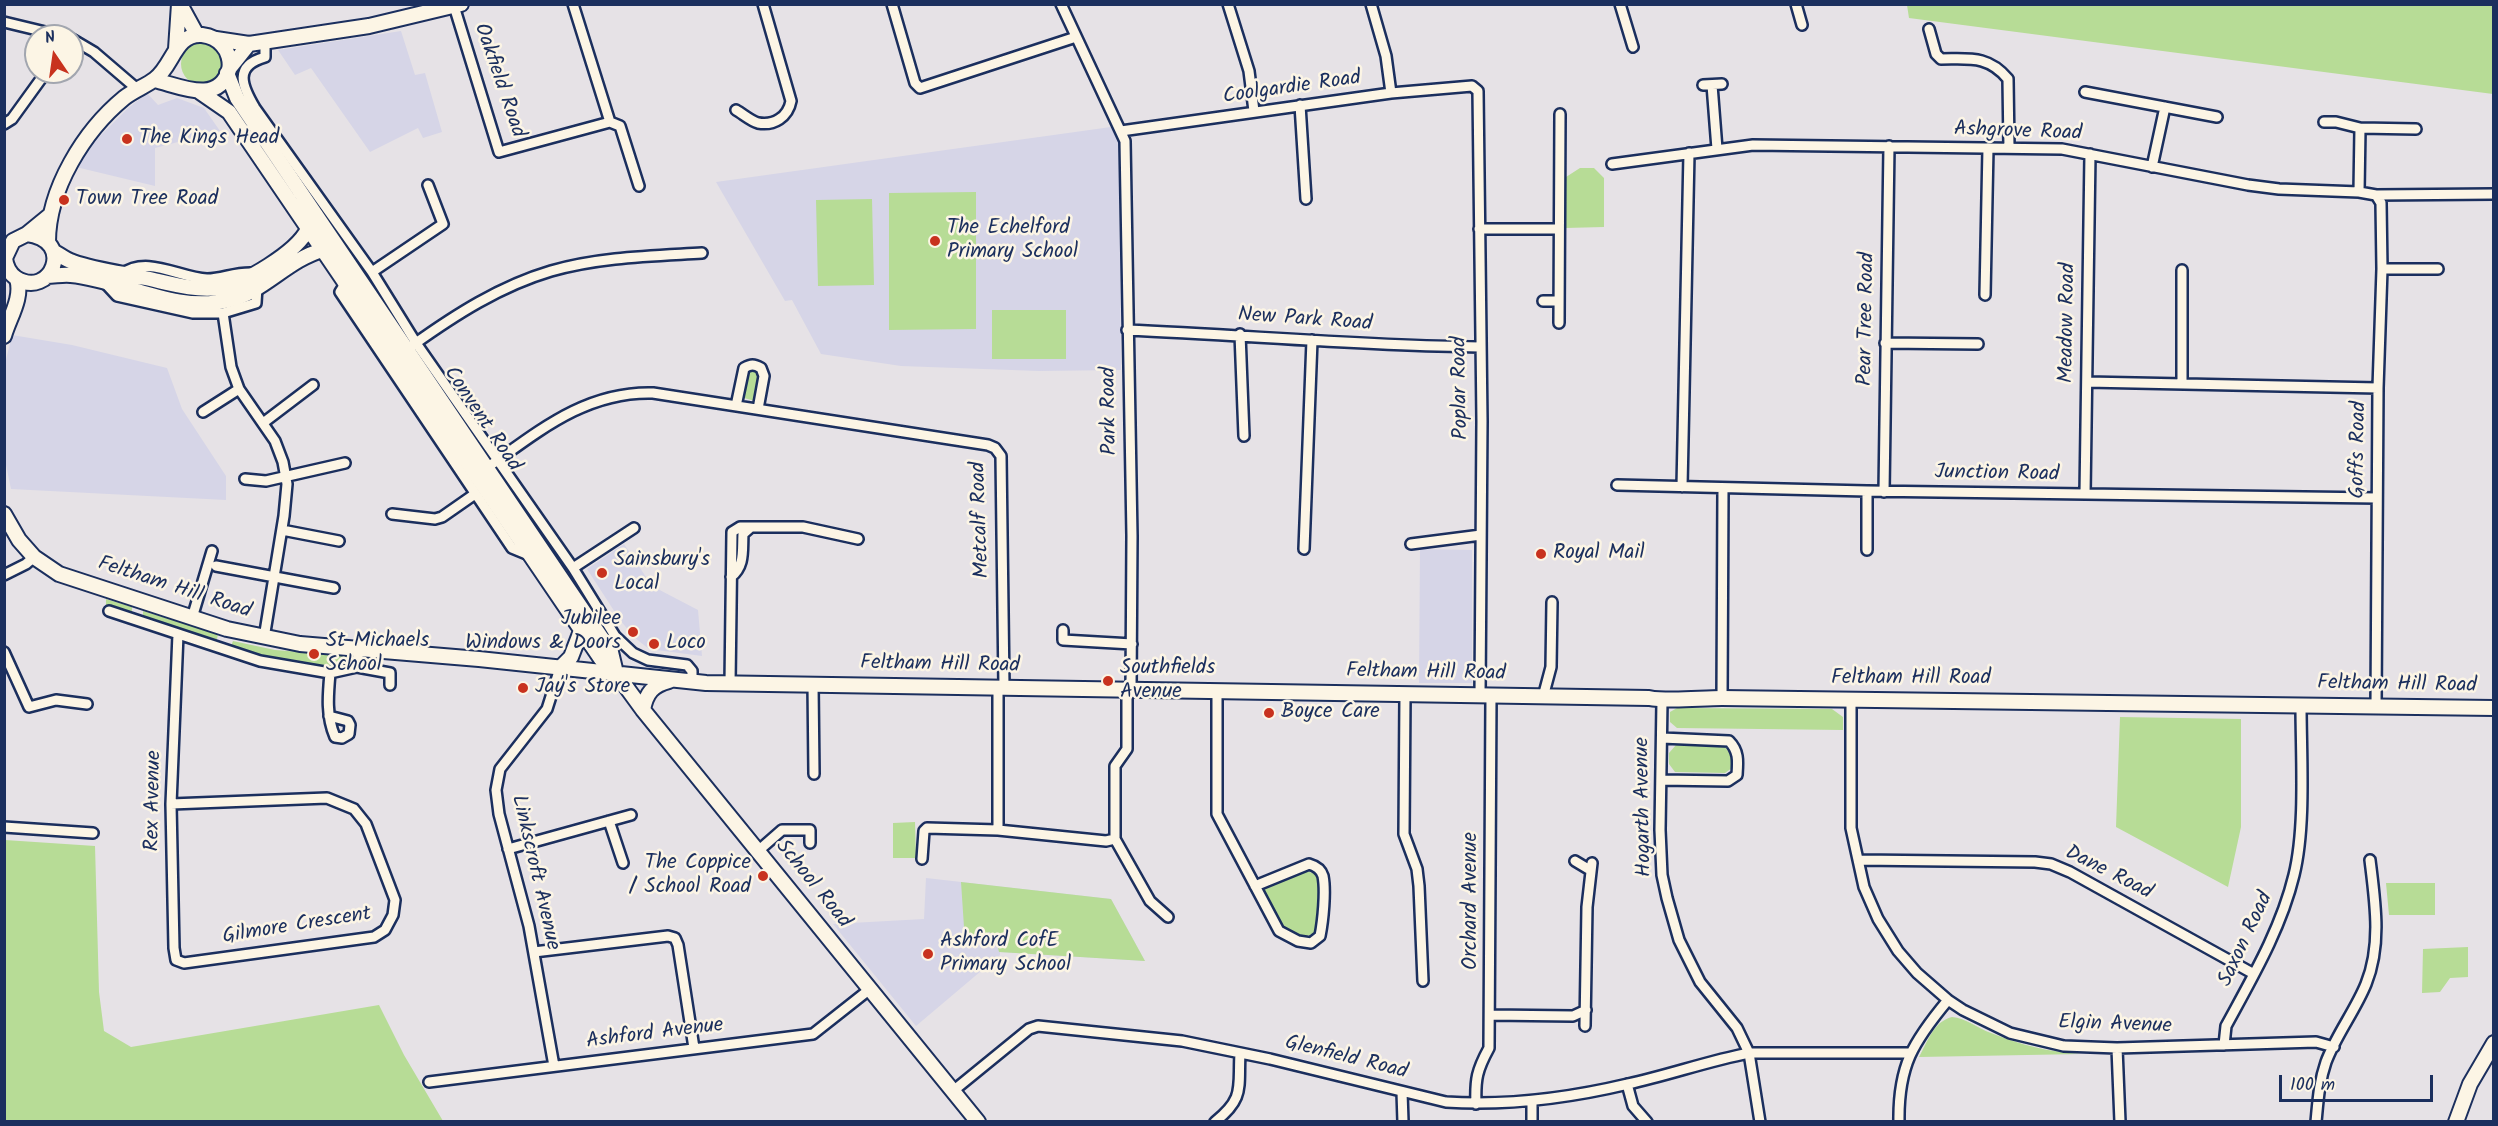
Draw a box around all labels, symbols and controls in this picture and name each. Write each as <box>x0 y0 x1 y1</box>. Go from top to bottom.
street label: Oakfield Road <box>467 21 529 141</box>
north arrow <box>24 24 84 84</box>
text: N <box>43 25 58 51</box>
street label: Coolgardie Road <box>1221 67 1363 111</box>
street label: Ashgrove Road <box>1953 118 2083 148</box>
place label: The Kings Head <box>139 126 279 152</box>
marker: The Kings Head <box>120 132 134 146</box>
place label: Town Tree Road <box>76 187 218 213</box>
marker: Town Tree Road <box>57 193 71 207</box>
place label: The Echelford Primary School <box>947 216 1078 266</box>
marker: The Echelford Primary School <box>928 234 942 248</box>
street label: Pear Tree Road <box>1854 252 1882 386</box>
street label: Meadow Road <box>2055 263 2083 383</box>
street label: New Park Road <box>1237 304 1373 338</box>
street label: Poplar Road <box>1448 336 1476 440</box>
street label: Convent Road <box>437 363 525 477</box>
street label: Park Road <box>1098 366 1124 456</box>
street label: Goffs Road <box>2347 401 2373 499</box>
street label: Metcalf Road <box>967 461 997 579</box>
street label: Junction Road <box>1934 461 2060 489</box>
place label: Royal Mail <box>1553 541 1645 567</box>
marker: Royal Mail <box>1534 547 1548 561</box>
place label: Sainsbury's Local <box>614 548 710 598</box>
street label: Feltham Hill Road <box>94 552 254 626</box>
marker: Sainsbury's Local <box>595 566 609 580</box>
place label: Jubilee Windows & Doors <box>465 607 621 657</box>
marker: Jubilee Windows & Doors <box>626 625 640 639</box>
place label: St Michaels School <box>326 629 429 679</box>
place label: Loco <box>666 631 706 657</box>
marker: Loco <box>647 637 661 651</box>
marker: St Michaels School <box>307 647 321 661</box>
street label: Feltham Hill Road <box>860 652 1020 680</box>
place label: Southfields Avenue <box>1120 656 1215 706</box>
street label: Feltham Hill Road <box>1346 660 1506 688</box>
street label: Feltham Hill Road <box>1831 666 1991 692</box>
street label: Feltham Hill Road <box>2317 672 2477 700</box>
marker: Southfields Avenue <box>1101 674 1115 688</box>
place label: Jay's Store <box>535 675 630 701</box>
marker: Jay's Store <box>516 681 530 695</box>
place label: Boyce Care <box>1281 700 1380 726</box>
marker: Boyce Care <box>1262 706 1276 720</box>
street label: Hogarth Avenue <box>1631 737 1659 877</box>
street label: Rex Avenue <box>142 750 168 852</box>
street label: Linkscroft Avenue <box>504 793 564 953</box>
street label: Orchard Avenue <box>1459 832 1485 970</box>
street label: School Road <box>769 836 855 934</box>
street label: Dane Road <box>2060 841 2156 907</box>
place label: The Coppice / School Road <box>629 851 751 901</box>
marker: The Coppice / School Road <box>756 869 770 883</box>
street label: Saxon Road <box>2214 889 2280 991</box>
street label: Gilmore Crescent <box>221 903 373 951</box>
place label: Ashford CofE Primary School <box>940 929 1071 979</box>
marker: Ashford CofE Primary School <box>921 947 935 961</box>
street label: Elgin Avenue <box>2058 1011 2172 1041</box>
street label: Ashford Avenue <box>585 1014 725 1056</box>
street label: Glenfield Road <box>1282 1032 1410 1086</box>
scale bar <box>2282 1063 2436 1101</box>
text: 100 m <box>2290 1071 2335 1100</box>

